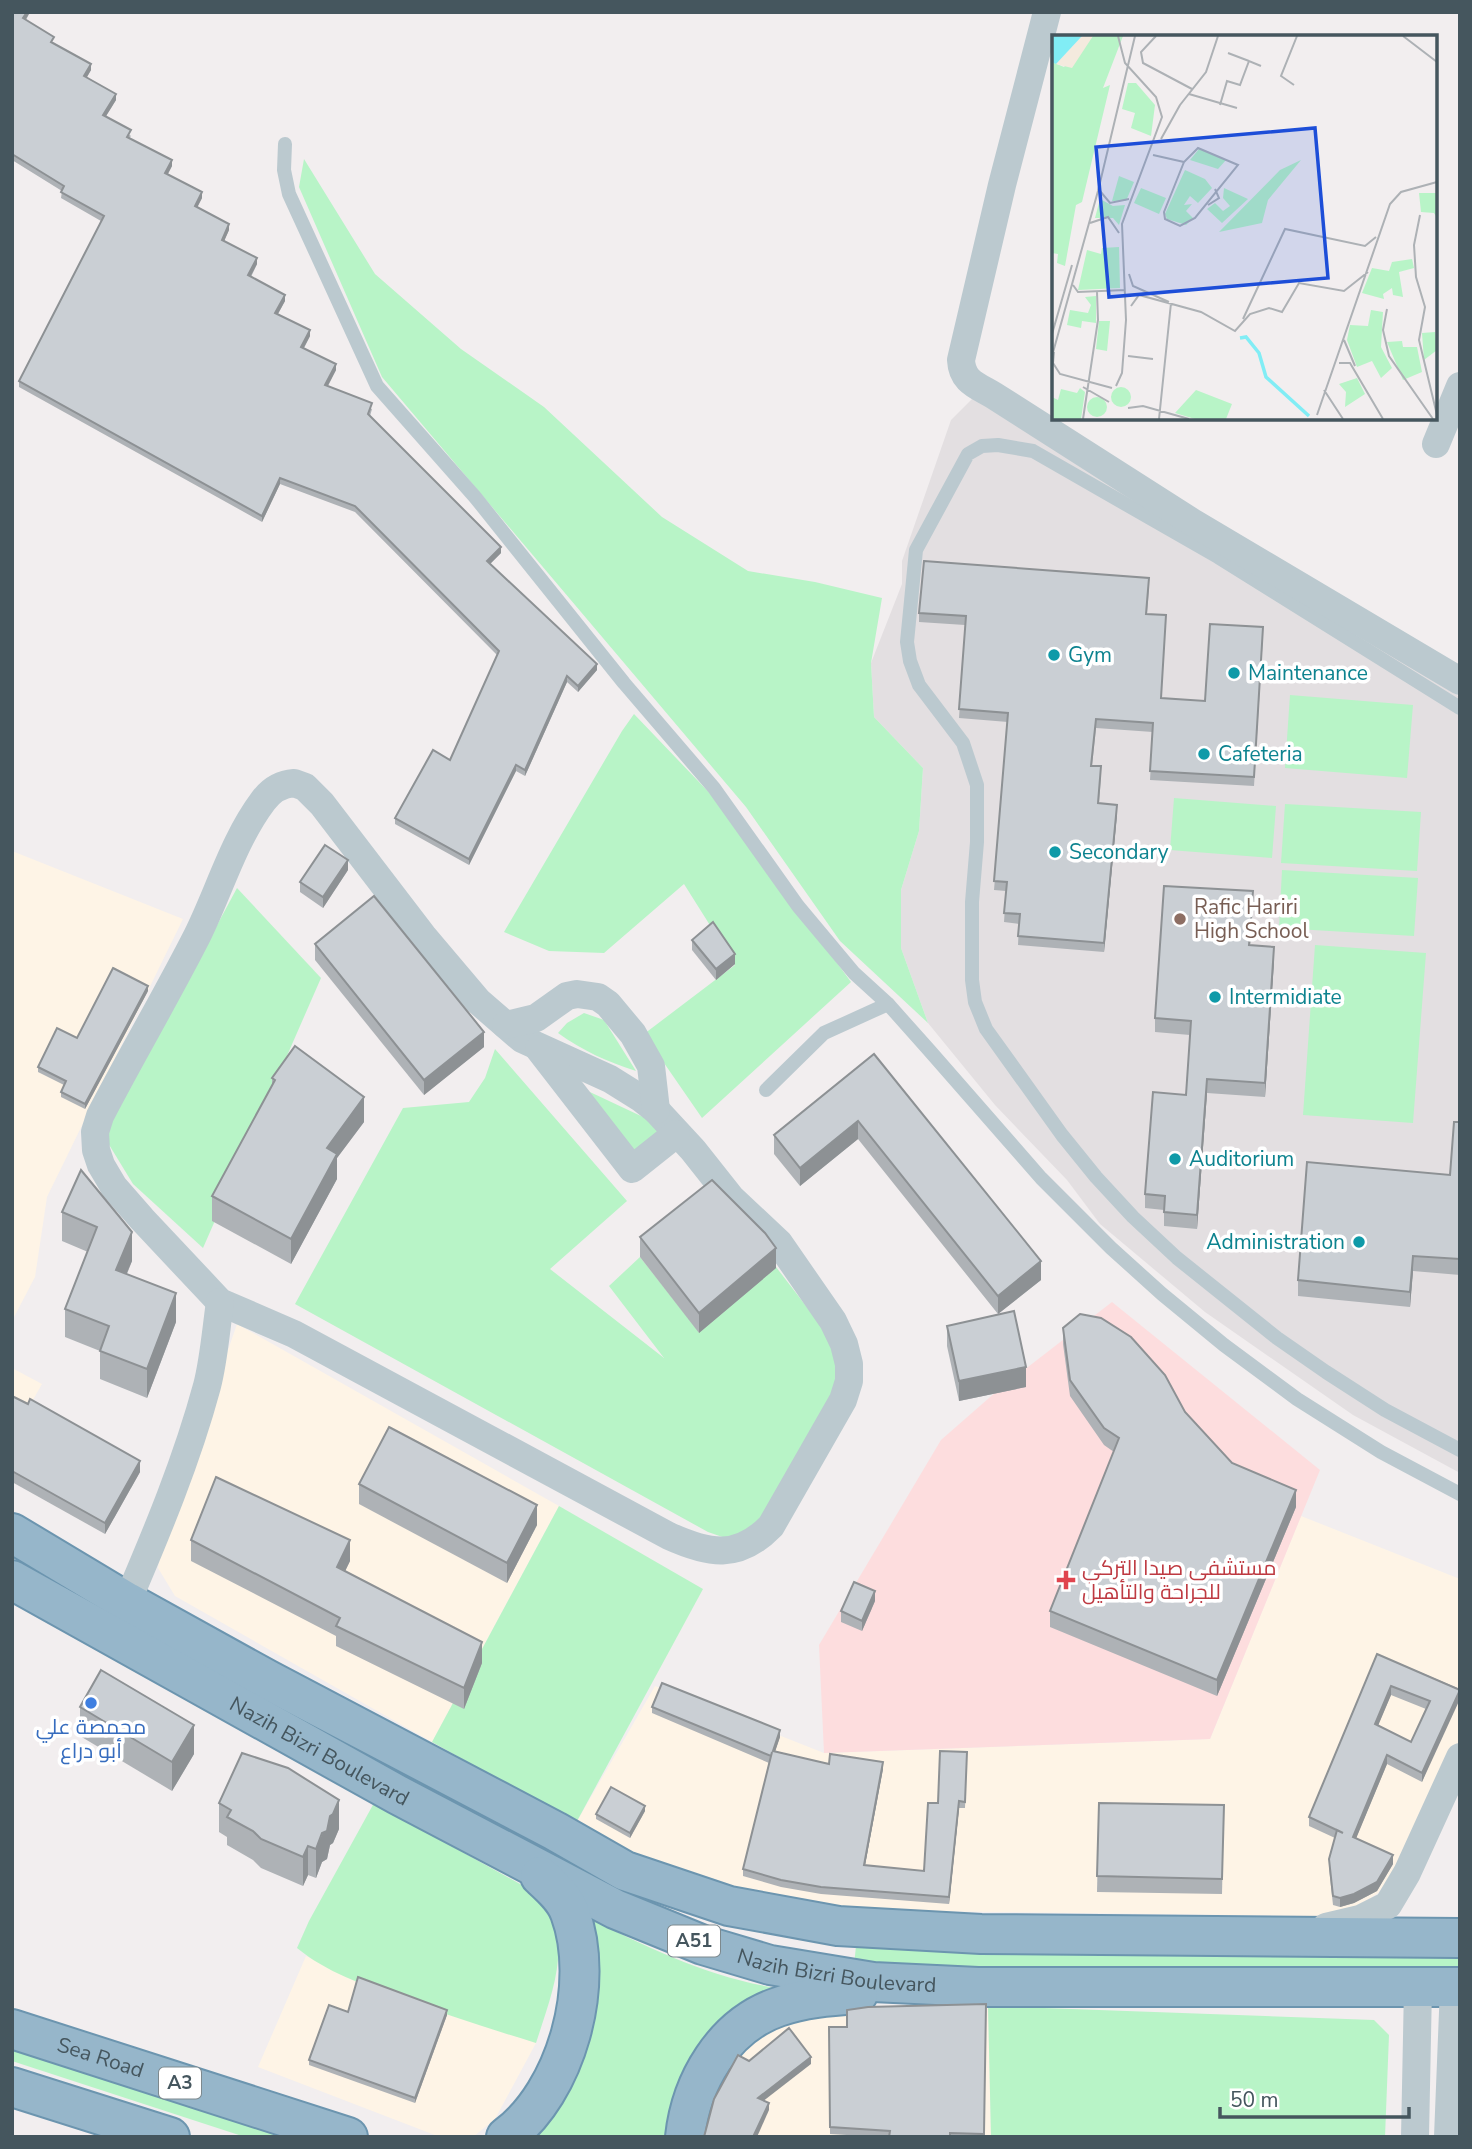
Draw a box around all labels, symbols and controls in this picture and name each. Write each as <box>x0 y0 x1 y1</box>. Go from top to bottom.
inset map <box>1052 35 1437 420</box>
place label: Gym <box>1068 641 1112 669</box>
marker: Gym <box>1046 647 1062 663</box>
place label: Maintenance <box>1248 659 1368 687</box>
marker: Maintenance <box>1226 665 1242 681</box>
place label: Cafeteria <box>1218 740 1303 768</box>
marker: Cafeteria <box>1196 746 1212 762</box>
place label: Secondary <box>1069 838 1169 866</box>
marker: Secondary <box>1047 844 1063 860</box>
place label: Rafic Hariri High School <box>1194 893 1309 945</box>
marker: Rafic Hariri High School <box>1172 911 1188 927</box>
place label: Intermidiate <box>1229 983 1342 1011</box>
marker: Intermidiate <box>1207 989 1223 1005</box>
place label: Auditorium <box>1189 1145 1294 1173</box>
marker: Auditorium <box>1167 1151 1183 1167</box>
place label: Administration <box>1206 1228 1345 1256</box>
marker: Administration <box>1351 1234 1367 1250</box>
place label: مستشفى صيدا التركي للجراحة والتأهيل <box>1082 1554 1276 1606</box>
marker: مستشفى صيدا التركي للجراحة والتأهيل <box>1056 1570 1076 1590</box>
street label: Nazih Bizri Boulevard <box>225 1690 414 1812</box>
marker: محمصة علي أبو دراع <box>83 1695 99 1711</box>
place label: محمصة علي أبو دراع <box>36 1713 146 1765</box>
road number: A51 <box>668 1926 720 1956</box>
street label: Nazih Bizri Boulevard <box>734 1942 937 1999</box>
street label: Sea Road <box>54 2030 147 2084</box>
road number: A3 <box>159 2068 201 2098</box>
scale bar <box>1220 2076 1409 2120</box>
text: 50 m <box>1230 2086 1279 2114</box>

